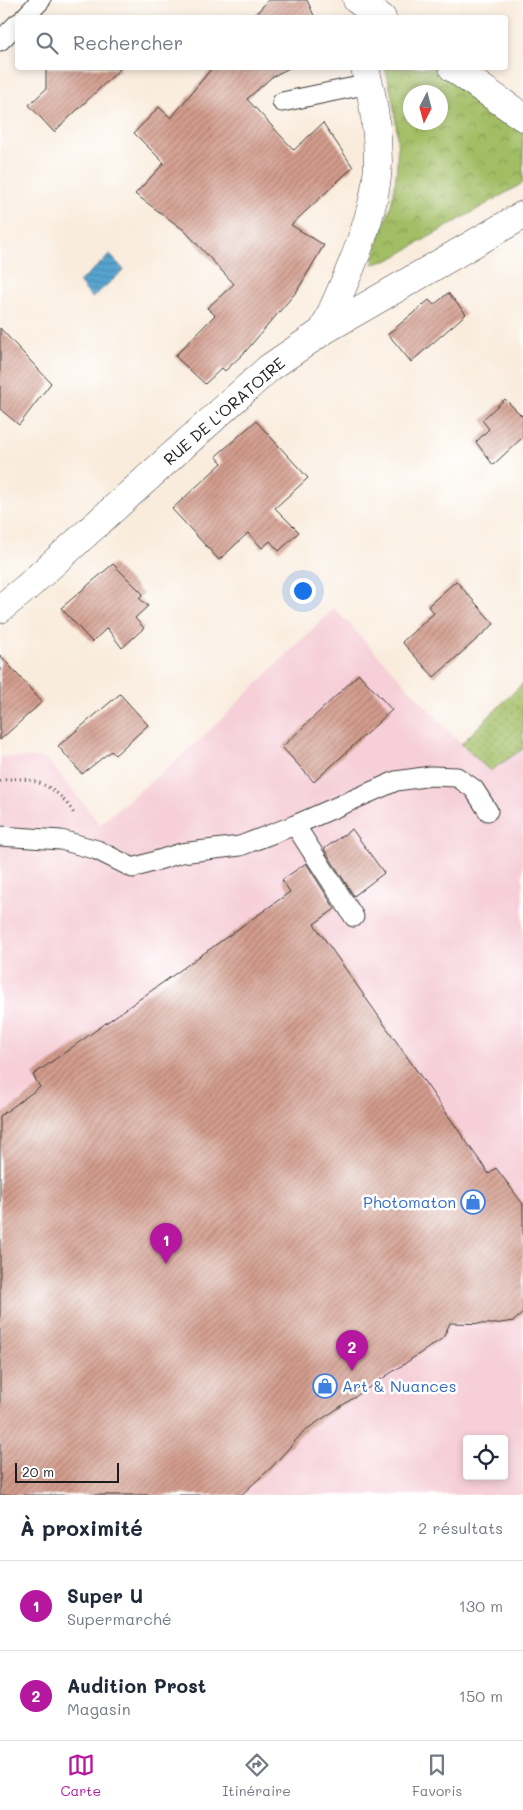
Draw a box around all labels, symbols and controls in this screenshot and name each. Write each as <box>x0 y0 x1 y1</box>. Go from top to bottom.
search box <box>15 15 508 70</box>
icon: search <box>33 29 61 57</box>
text: Rechercher <box>73 30 183 55</box>
north arrow <box>403 85 448 130</box>
street label: RUE DE L'ORATOIRE <box>158 352 289 469</box>
your location <box>290 578 316 604</box>
shop icon: Photomaton <box>460 1189 486 1215</box>
place label: Photomaton <box>363 1191 456 1212</box>
pin: 1 <box>150 1223 182 1264</box>
pin: 2 <box>336 1330 368 1371</box>
shop icon: Art & Nuances <box>312 1373 338 1399</box>
place label: Art & Nuances <box>342 1375 456 1396</box>
map controls <box>463 1435 508 1480</box>
button: locate <box>463 1435 508 1480</box>
scale bar <box>15 1460 119 1483</box>
text: 20 m <box>22 1462 54 1481</box>
text: À proximité <box>20 1514 143 1541</box>
text: 2 résultats <box>418 1517 503 1538</box>
text: Super U <box>67 1583 143 1608</box>
text: 1 <box>32 1595 40 1616</box>
text: 130 m <box>459 1595 503 1616</box>
text: Supermarché <box>67 1608 172 1629</box>
text: Audition Prost <box>67 1673 206 1698</box>
text: 2 <box>32 1685 40 1706</box>
text: 150 m <box>459 1685 503 1706</box>
text: Magasin <box>67 1698 131 1719</box>
tab: Carte <box>61 1751 101 1800</box>
tab: Itinéraire <box>222 1751 291 1800</box>
tab: Favoris <box>412 1751 462 1800</box>

